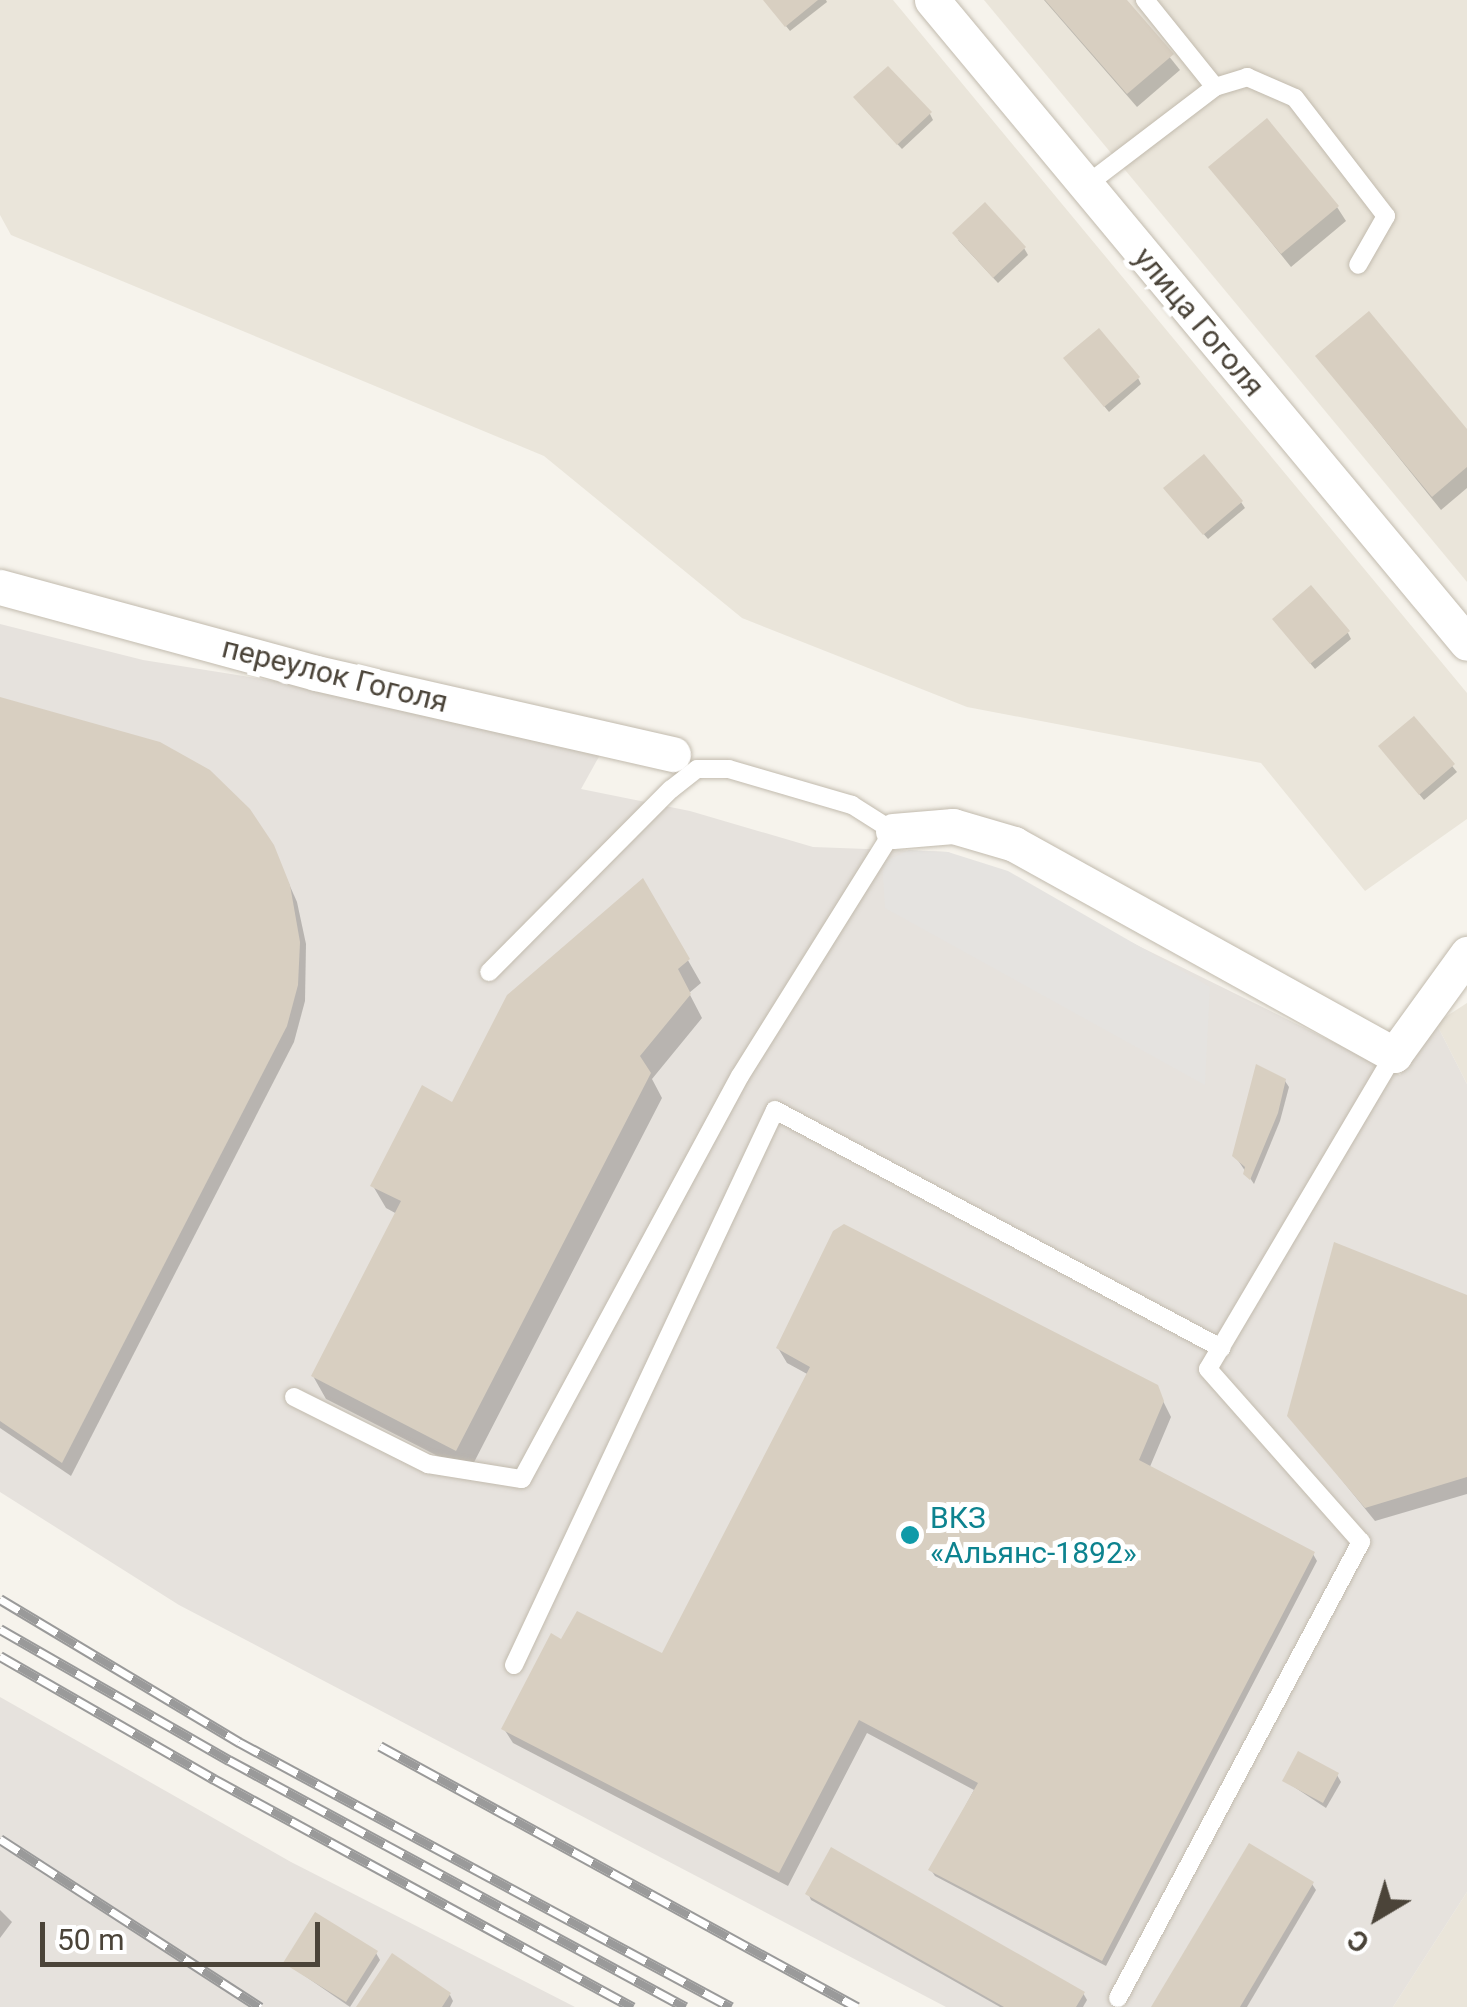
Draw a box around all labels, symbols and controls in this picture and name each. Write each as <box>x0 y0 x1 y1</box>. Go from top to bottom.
street label: улица Гоголя <box>1126 240 1272 404</box>
street label: переулок Гоголя <box>218 630 452 720</box>
place label: ВКЗ «Альянс-1892» <box>930 1500 1137 1570</box>
marker: ВКЗ «Альянс-1892» <box>899 1524 921 1546</box>
north arrow <box>1327 1867 1427 1967</box>
scale bar <box>45 1902 325 1964</box>
text: 50 m <box>57 1922 124 1957</box>
text: С <box>1341 1922 1376 1960</box>

